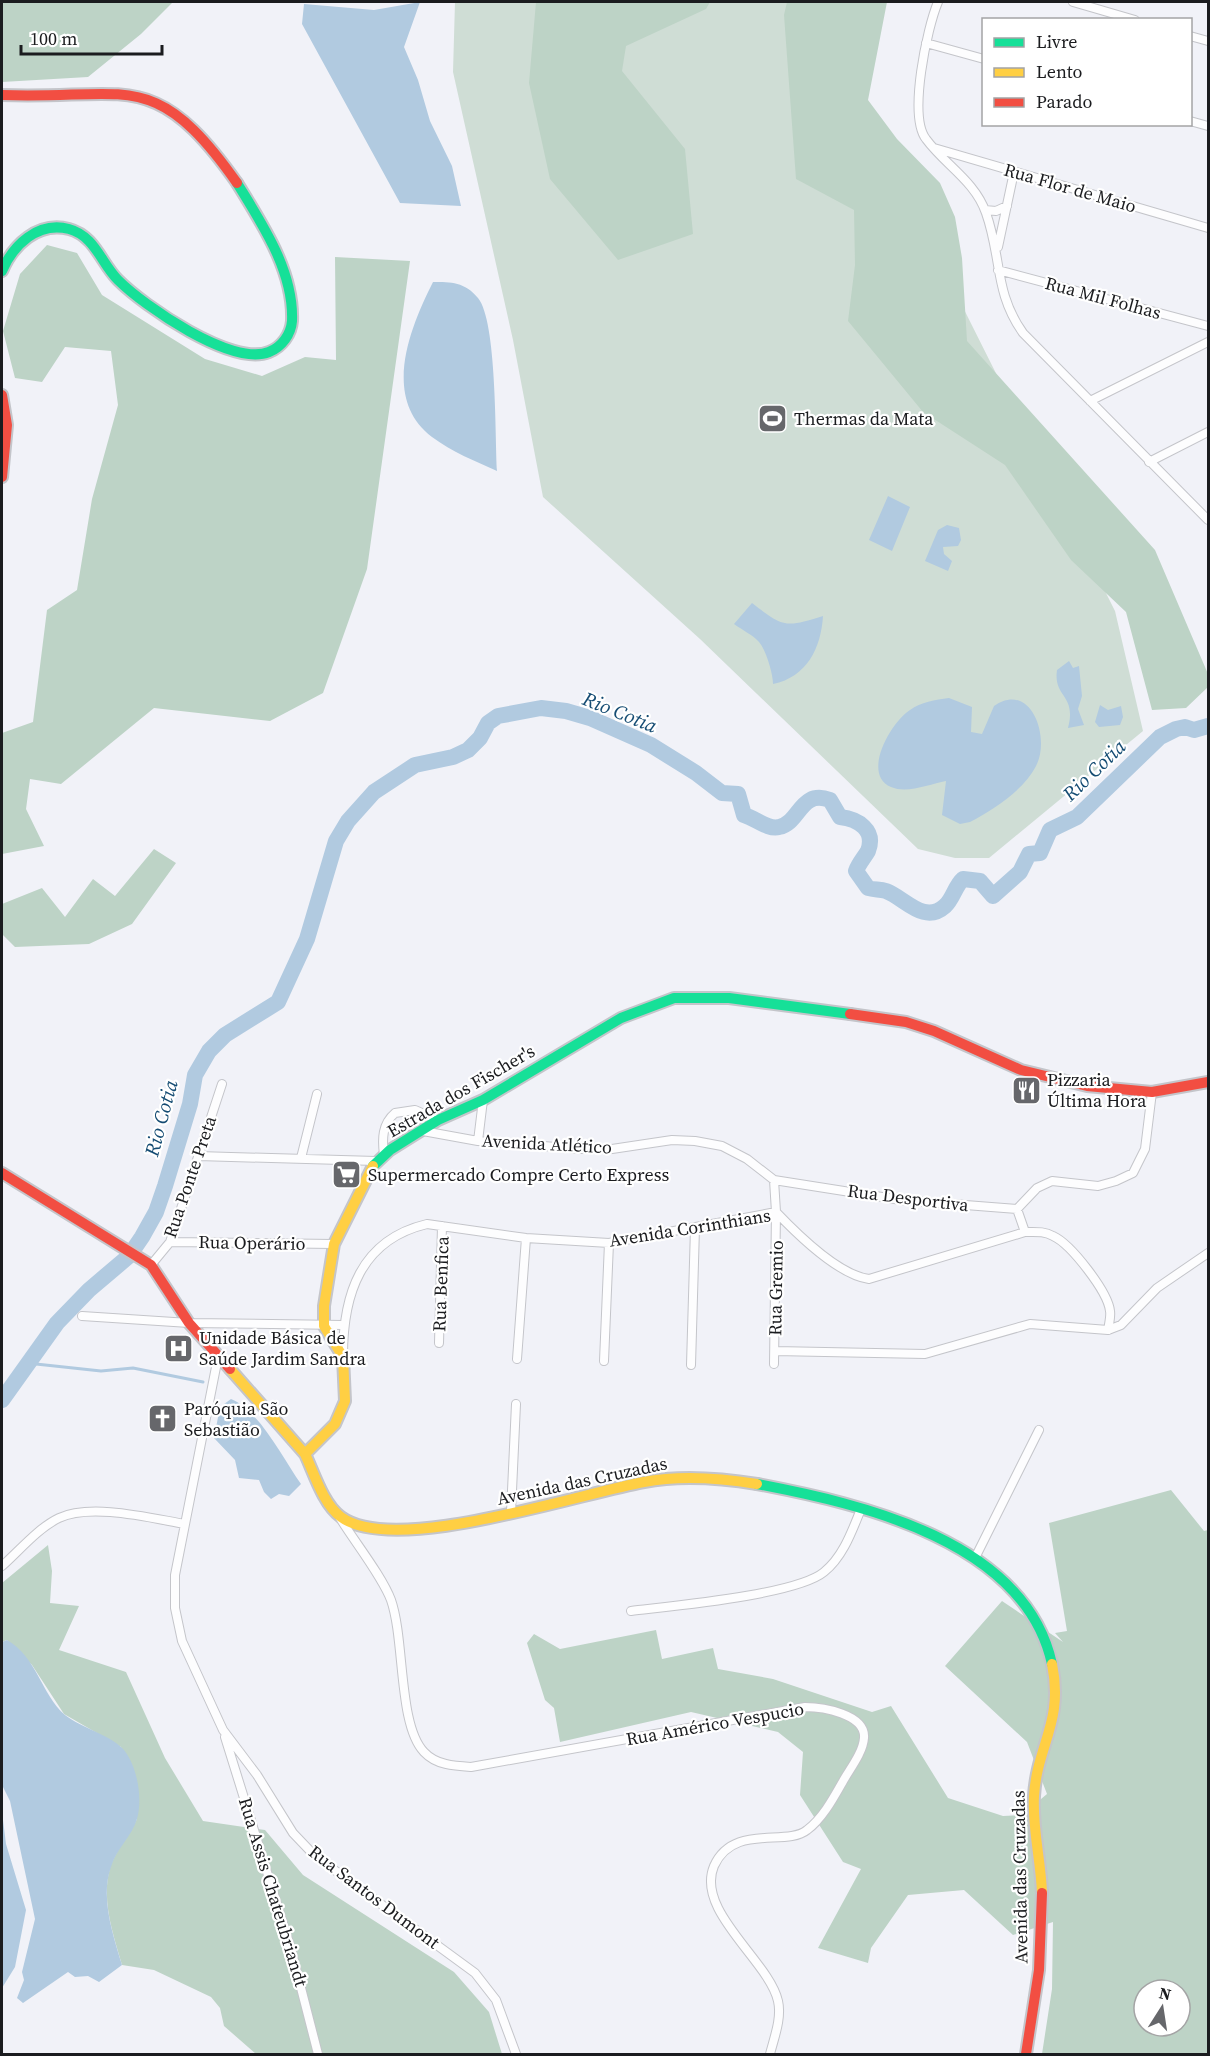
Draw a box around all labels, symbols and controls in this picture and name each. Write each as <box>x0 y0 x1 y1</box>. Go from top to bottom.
scale bar <box>21 18 162 56</box>
legend <box>982 18 1192 126</box>
text: 100 m <box>30 26 77 51</box>
text: Livre <box>1036 29 1078 54</box>
text: Lento <box>1036 59 1083 84</box>
text: Parado <box>1036 89 1092 114</box>
street label: Rua Flor de Maio <box>1001 157 1139 218</box>
street label: Rua Mil Folhas <box>1042 270 1164 325</box>
sports icon: Thermas da Mata <box>757 403 789 435</box>
place label: Thermas da Mata <box>794 406 934 431</box>
water label: Rio Cotia <box>578 684 662 740</box>
water label: Rio Cotia <box>1056 732 1132 808</box>
street label: Estrada dos Fischer's <box>382 1038 539 1143</box>
place label: Pizzaria Última Hora <box>1047 1067 1147 1113</box>
restaurant icon: Pizzaria Última Hora <box>1010 1074 1042 1106</box>
water label: Rio Cotia <box>137 1076 185 1160</box>
street label: Rua Ponte Preta <box>157 1112 222 1241</box>
street label: Avenida Atlético <box>481 1128 613 1159</box>
supermarket icon: Supermercado Compre Certo Express <box>331 1159 363 1191</box>
place label: Supermercado Compre Certo Express <box>368 1162 669 1187</box>
street label: Rua Desportiva <box>846 1178 971 1217</box>
street label: Avenida Corinthians <box>607 1202 773 1253</box>
street label: Rua Operário <box>198 1229 306 1256</box>
street label: Rua Benfica <box>426 1235 455 1332</box>
street label: Rua Gremio <box>762 1240 789 1336</box>
place label: Unidade Básica de Saúde Jardim Sandra <box>199 1325 367 1371</box>
hospital icon: Unidade Básica de Saúde Jardim Sandra <box>162 1332 194 1364</box>
place label: Paróquia São Sebastião <box>184 1396 289 1442</box>
church icon: Paróquia São Sebastião <box>147 1403 179 1435</box>
street label: Avenida das Cruzadas <box>494 1450 670 1511</box>
street label: Rua Américo Vespucio <box>624 1696 806 1751</box>
street label: Avenida das Cruzadas <box>1005 1790 1034 1964</box>
street label: Rua Assis Chateubriandt <box>233 1794 314 1990</box>
street label: Rua Santos Dumont <box>304 1839 445 1954</box>
north arrow <box>1132 1978 1192 2038</box>
text: N <box>1157 1981 1173 2005</box>

